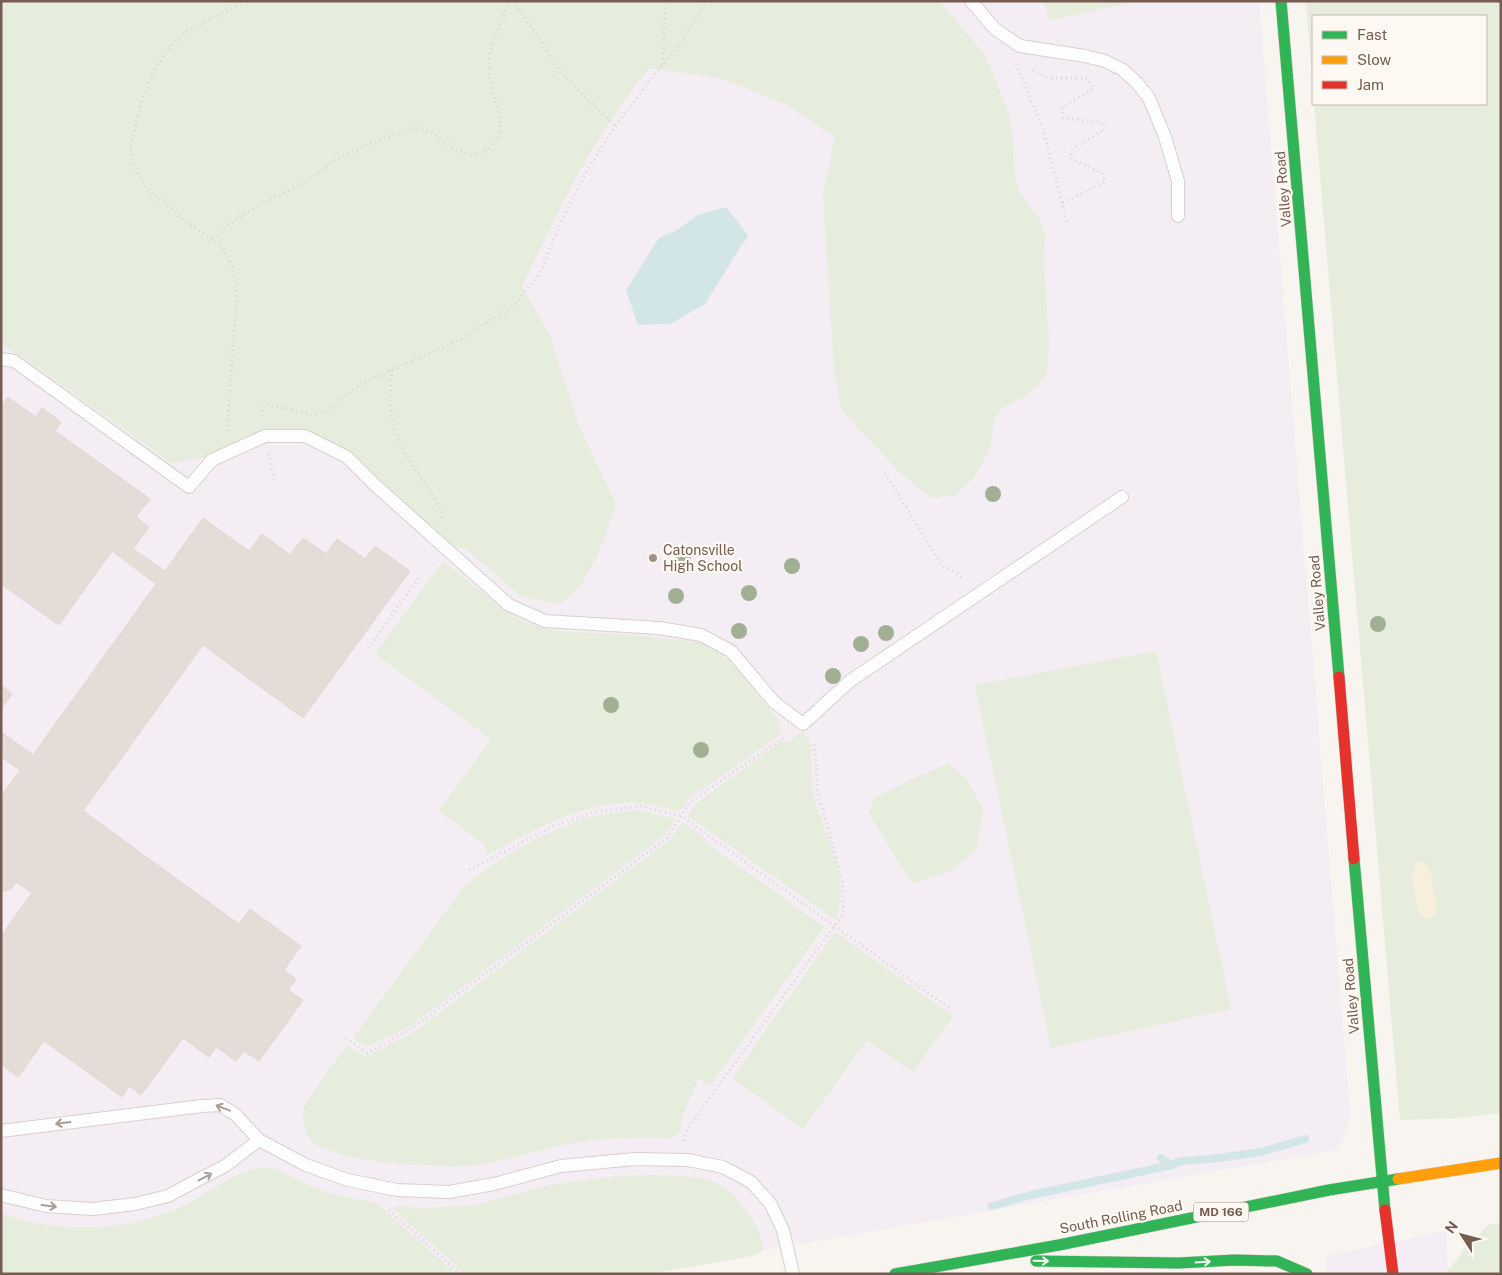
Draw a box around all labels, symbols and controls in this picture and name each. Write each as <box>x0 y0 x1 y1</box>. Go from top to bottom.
legend <box>1312 15 1487 105</box>
text: Fast <box>1357 26 1387 43</box>
text: Slow <box>1357 51 1392 68</box>
text: Jam <box>1357 76 1384 93</box>
street label: Valley Road <box>1272 150 1294 228</box>
place label: Catonsville High School <box>663 542 742 574</box>
marker: Catonsville High School <box>647 552 659 564</box>
street label: Valley Road <box>1306 554 1328 632</box>
street label: Valley Road <box>1340 957 1362 1035</box>
one-way arrow <box>216 1103 231 1112</box>
one-way arrow <box>55 1118 71 1128</box>
one-way arrow <box>198 1171 212 1181</box>
street label: South Rolling Road <box>1058 1197 1184 1237</box>
one-way arrow <box>40 1201 56 1211</box>
road number: MD 166 <box>1194 1202 1248 1222</box>
north arrow <box>1437 1210 1487 1260</box>
text: N <box>1442 1218 1461 1236</box>
one-way arrow <box>1032 1256 1048 1266</box>
one-way arrow <box>1195 1257 1211 1266</box>

